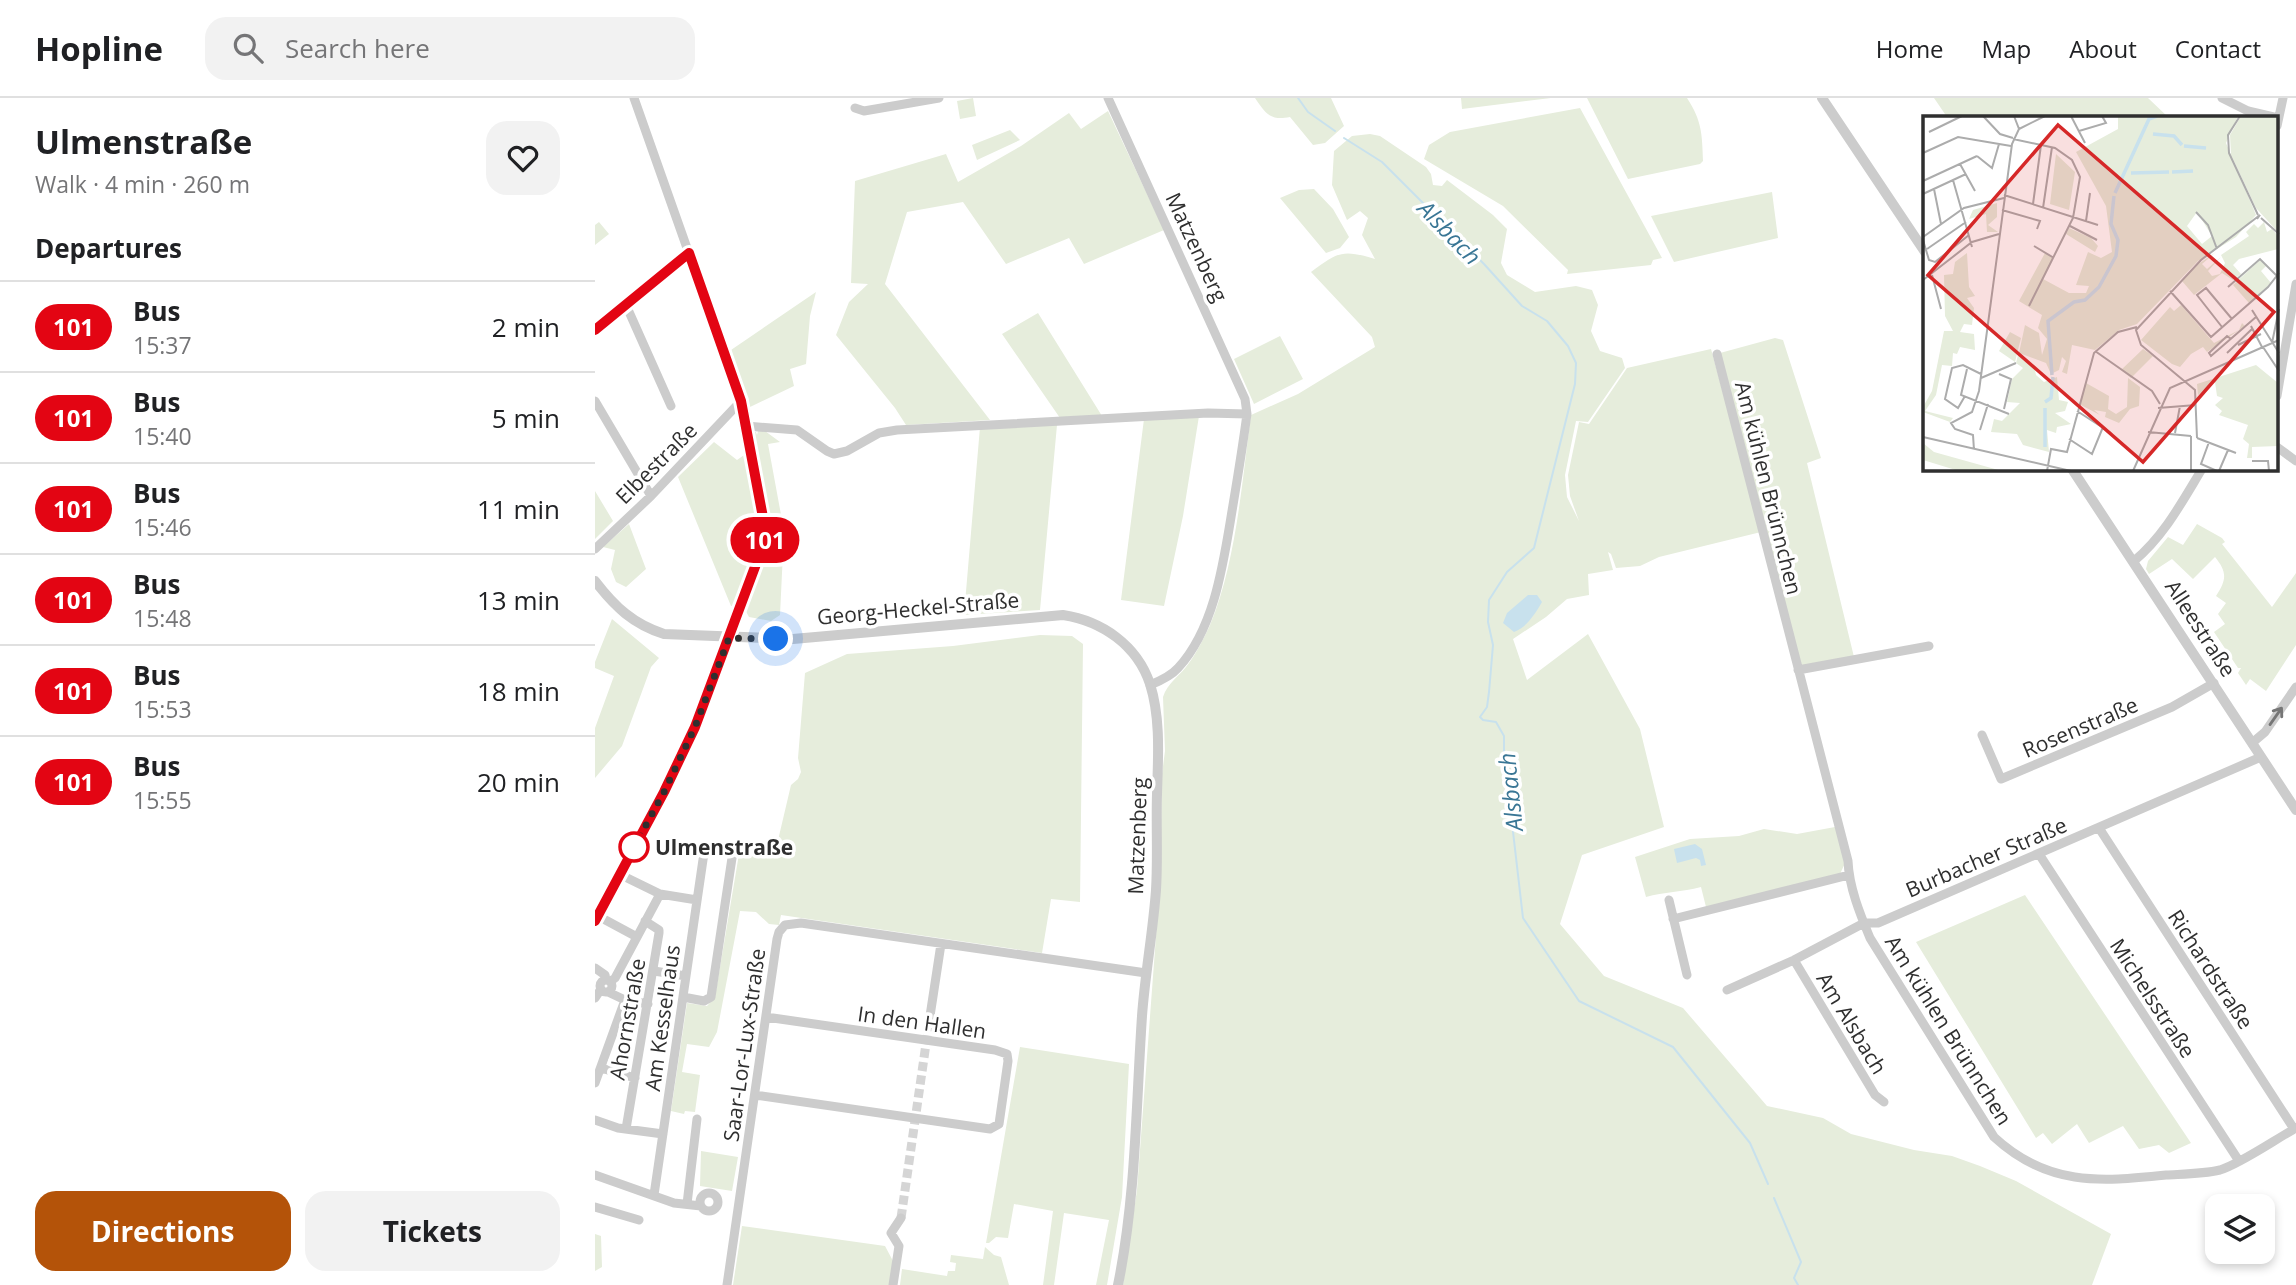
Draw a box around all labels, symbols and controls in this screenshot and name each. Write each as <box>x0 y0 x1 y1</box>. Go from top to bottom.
search box <box>205 17 695 80</box>
text: Hopline <box>35 26 163 71</box>
icon: search <box>229 29 267 67</box>
text: Search here <box>285 30 430 66</box>
text: Home <box>1876 32 1944 65</box>
text: Map <box>1982 32 2031 65</box>
text: About <box>2069 32 2137 65</box>
text: Contact <box>2175 32 2261 65</box>
inset map <box>1923 116 2279 471</box>
text: Ulmenstraße <box>35 119 252 164</box>
button: heart <box>486 121 560 195</box>
text: Walk · 4 min · 260 m <box>35 168 250 200</box>
street label: Matzenberg <box>1160 188 1234 306</box>
water label: Alsbach <box>1410 191 1489 271</box>
text: Departures <box>35 230 182 266</box>
text: Bus <box>133 293 180 329</box>
text: 2 min <box>492 309 560 345</box>
text: 101 <box>53 310 94 343</box>
text: 15:37 <box>133 329 192 361</box>
street label: Am kühlen Brünnchen <box>1729 378 1809 598</box>
text: Bus <box>133 384 180 420</box>
text: 5 min <box>492 400 560 436</box>
text: 101 <box>53 401 94 434</box>
street label: Elbestraße <box>609 416 703 510</box>
text: 15:40 <box>133 420 192 452</box>
text: Bus <box>133 475 180 511</box>
text: 11 min <box>477 491 560 527</box>
text: 101 <box>53 492 94 525</box>
text: 15:46 <box>133 511 192 543</box>
line badge: 101 <box>725 517 805 563</box>
text: 101 <box>744 523 786 556</box>
text: Bus <box>133 566 180 602</box>
street label: Alleestraße <box>2159 574 2243 682</box>
text: 13 min <box>477 582 560 618</box>
text: 101 <box>53 583 94 616</box>
street label: Georg-Heckel-Straße <box>816 585 1020 631</box>
text: 15:48 <box>133 602 192 634</box>
your location <box>758 621 793 656</box>
text: Bus <box>133 657 180 693</box>
text: 18 min <box>477 673 560 709</box>
text: 101 <box>53 674 94 707</box>
street label: Rosenstraße <box>2018 690 2142 764</box>
text: 15:53 <box>133 693 192 725</box>
one-way arrow <box>2269 707 2283 727</box>
text: Bus <box>133 748 180 784</box>
water label: Alsbach <box>1490 751 1530 835</box>
text: 20 min <box>477 764 560 800</box>
text: 101 <box>53 765 94 798</box>
street label: Matzenberg <box>1121 777 1153 895</box>
text: 15:55 <box>133 784 192 816</box>
street label: Burbacher Straße <box>1901 810 2071 904</box>
marker: Ulmenstraße <box>619 832 649 862</box>
place label: Ulmenstraße <box>655 833 793 861</box>
street label: Richardstraße <box>2162 904 2260 1034</box>
street label: Am kühlen Brünnchen <box>1879 930 2019 1130</box>
street label: Michelsstraße <box>2104 933 2202 1063</box>
street label: Am Kesselhaus <box>638 943 686 1093</box>
street label: Saar-Lor-Lux-Straße <box>717 947 771 1143</box>
street label: Ahornstraße <box>603 956 651 1082</box>
street label: Am Alsbach <box>1811 967 1893 1079</box>
street label: In den Hallen <box>856 999 988 1045</box>
button: Directions <box>35 1191 291 1271</box>
button: Tickets <box>305 1191 560 1271</box>
map controls <box>2205 1194 2275 1264</box>
button: layers <box>2205 1194 2275 1264</box>

